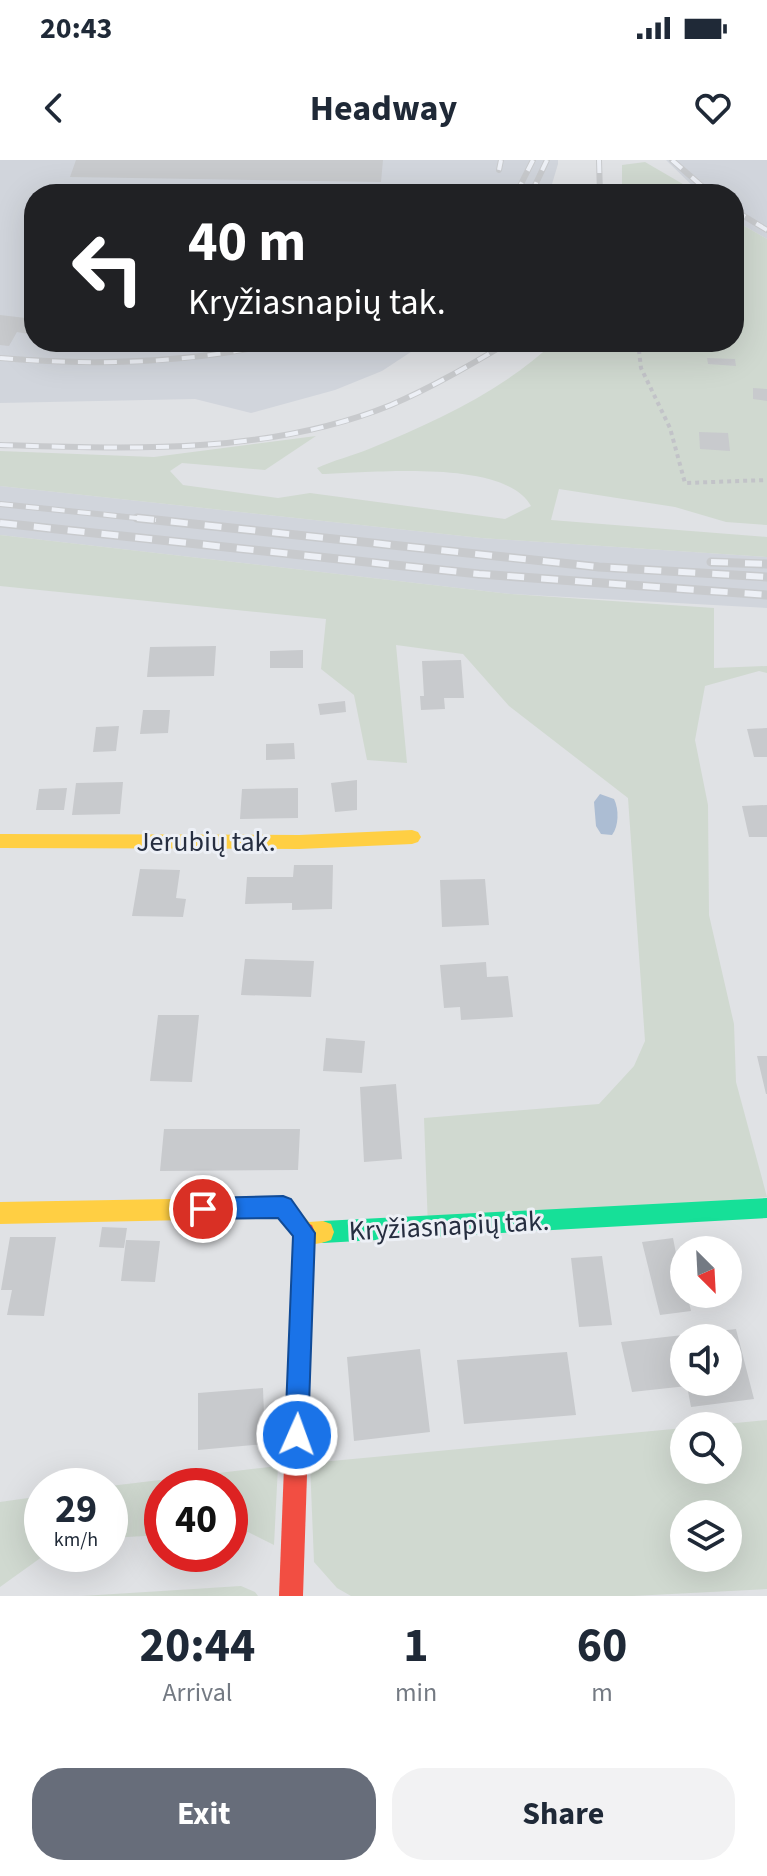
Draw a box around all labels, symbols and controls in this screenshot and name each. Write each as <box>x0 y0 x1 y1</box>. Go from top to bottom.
text: 20:43 <box>40 7 112 50</box>
text: Headway <box>310 83 457 134</box>
icon: back <box>32 86 76 130</box>
icon: heart <box>691 86 735 130</box>
text: 40 m <box>188 203 306 282</box>
icon: left <box>56 216 160 320</box>
text: Kryžiasnapių tak. <box>188 277 446 328</box>
street label: Jerubių tak. <box>136 822 276 862</box>
pin <box>169 1175 237 1243</box>
icon: arrive <box>181 1187 225 1231</box>
street label: Kryžiasnapių tak. <box>348 1201 550 1251</box>
north arrow <box>670 1236 742 1308</box>
map controls <box>670 1236 742 1572</box>
button: sound <box>670 1324 742 1396</box>
position arrow <box>255 1393 339 1477</box>
button: search <box>670 1412 742 1484</box>
speed limit sign: 40 <box>144 1468 248 1572</box>
text: 29 <box>55 1481 97 1538</box>
button: layers <box>670 1500 742 1572</box>
text: km/h <box>54 1526 98 1554</box>
text: 20:44 <box>140 1612 255 1680</box>
text: 1 <box>403 1612 429 1680</box>
text: 60 <box>577 1612 627 1680</box>
text: Arrival <box>163 1674 232 1711</box>
text: min <box>395 1674 437 1711</box>
text: m <box>591 1674 613 1711</box>
button: Exit <box>32 1768 376 1860</box>
button: Share <box>392 1768 735 1860</box>

